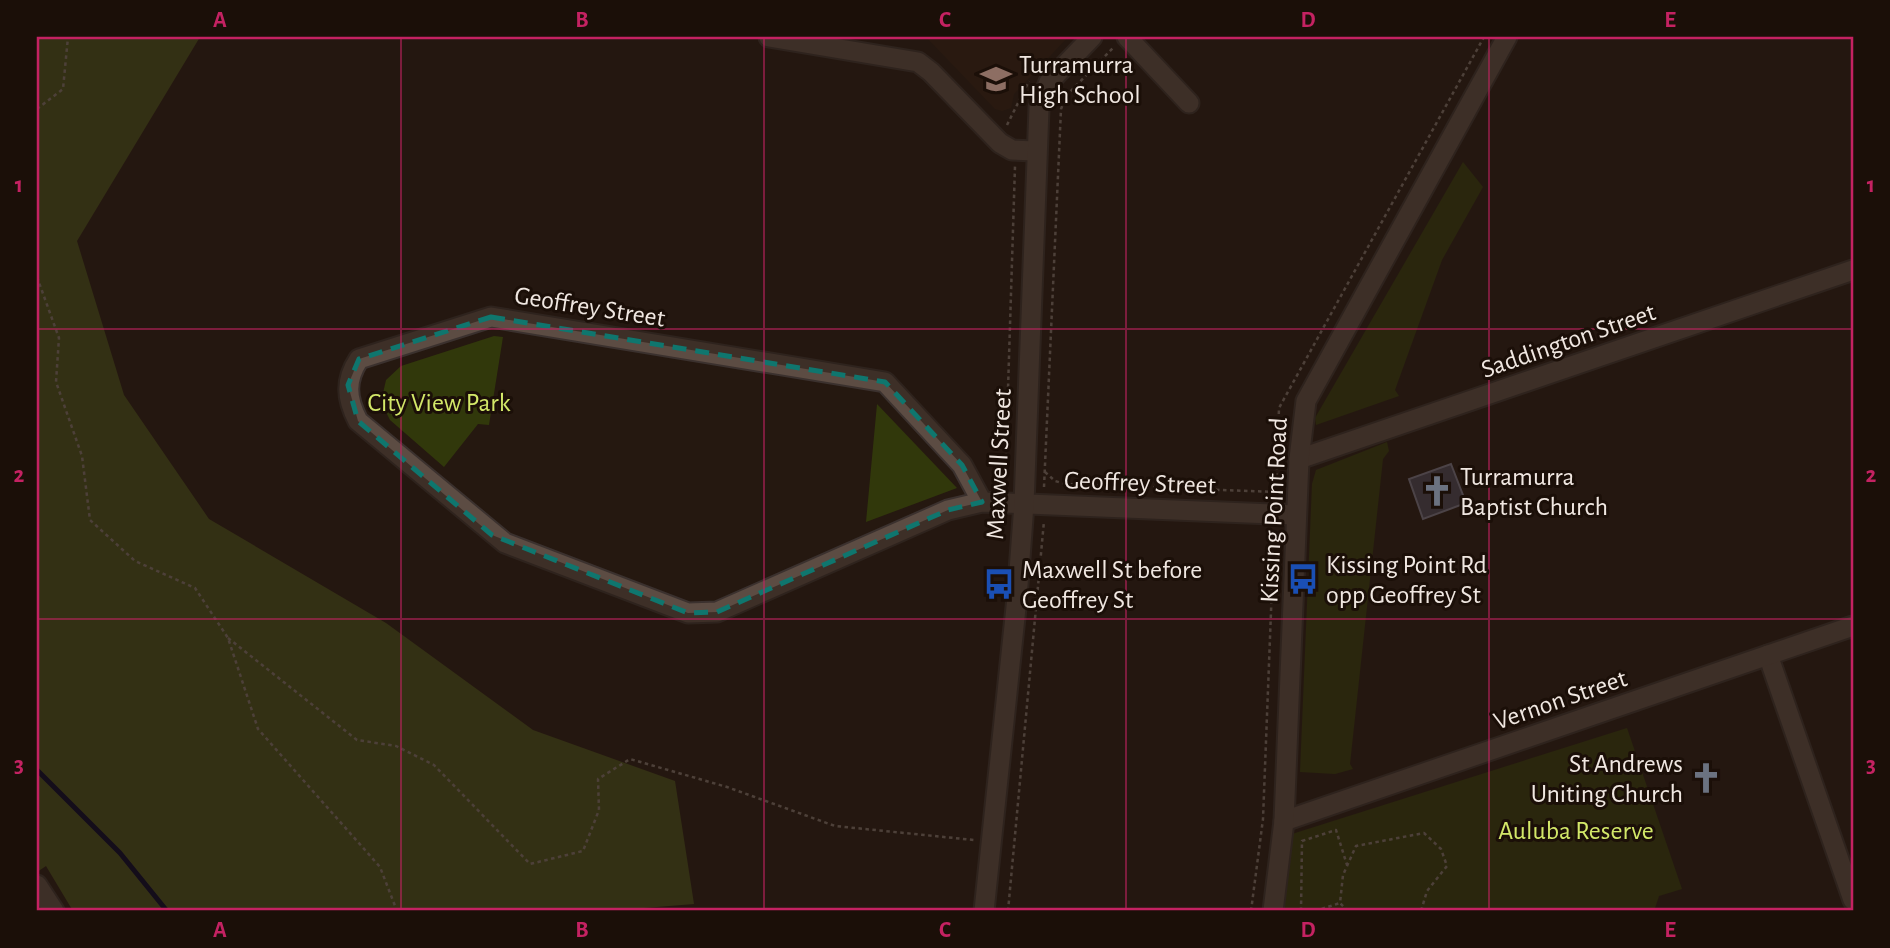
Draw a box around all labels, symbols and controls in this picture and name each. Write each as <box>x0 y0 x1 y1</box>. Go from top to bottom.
text: A <box>213 9 227 32</box>
text: B <box>575 9 589 32</box>
text: C <box>939 9 951 32</box>
text: D <box>1300 9 1316 32</box>
text: E <box>1664 9 1676 32</box>
place label: Turramurra High School <box>1019 52 1141 108</box>
school or university icon: Turramurra High School <box>979 62 1013 96</box>
text: 1 <box>15 174 23 197</box>
text: 1 <box>1867 174 1875 197</box>
street label: Geoffrey Street <box>513 282 667 332</box>
street label: Saddington Street <box>1478 299 1659 383</box>
street label: Maxwell Street <box>982 388 1016 540</box>
park label: City View Park <box>367 390 511 416</box>
street label: Kissing Point Road <box>1256 417 1292 603</box>
text: 2 <box>14 464 25 487</box>
place label: Turramurra Baptist Church <box>1460 464 1608 520</box>
text: 2 <box>1866 464 1877 487</box>
street label: Geoffrey Street <box>1064 467 1216 499</box>
church icon: Turramurra Baptist Church <box>1420 474 1454 508</box>
place label: Kissing Point Rd opp Geoffrey St <box>1326 552 1487 608</box>
place label: Maxwell St before Geoffrey St <box>1022 557 1202 613</box>
bus stop icon: Kissing Point Rd opp Geoffrey St <box>1286 562 1320 596</box>
bus stop icon: Maxwell St before Geoffrey St <box>982 567 1016 601</box>
street label: Vernon Street <box>1490 665 1630 735</box>
place label: St Andrews Uniting Church <box>1531 751 1683 807</box>
text: 3 <box>14 754 24 777</box>
text: 3 <box>1866 754 1876 777</box>
church icon: St Andrews Uniting Church <box>1689 761 1723 795</box>
park label: Auluba Reserve <box>1498 818 1654 844</box>
text: A <box>213 919 227 942</box>
text: B <box>575 919 589 942</box>
text: C <box>939 919 951 942</box>
text: D <box>1300 919 1316 942</box>
text: E <box>1664 919 1676 942</box>

